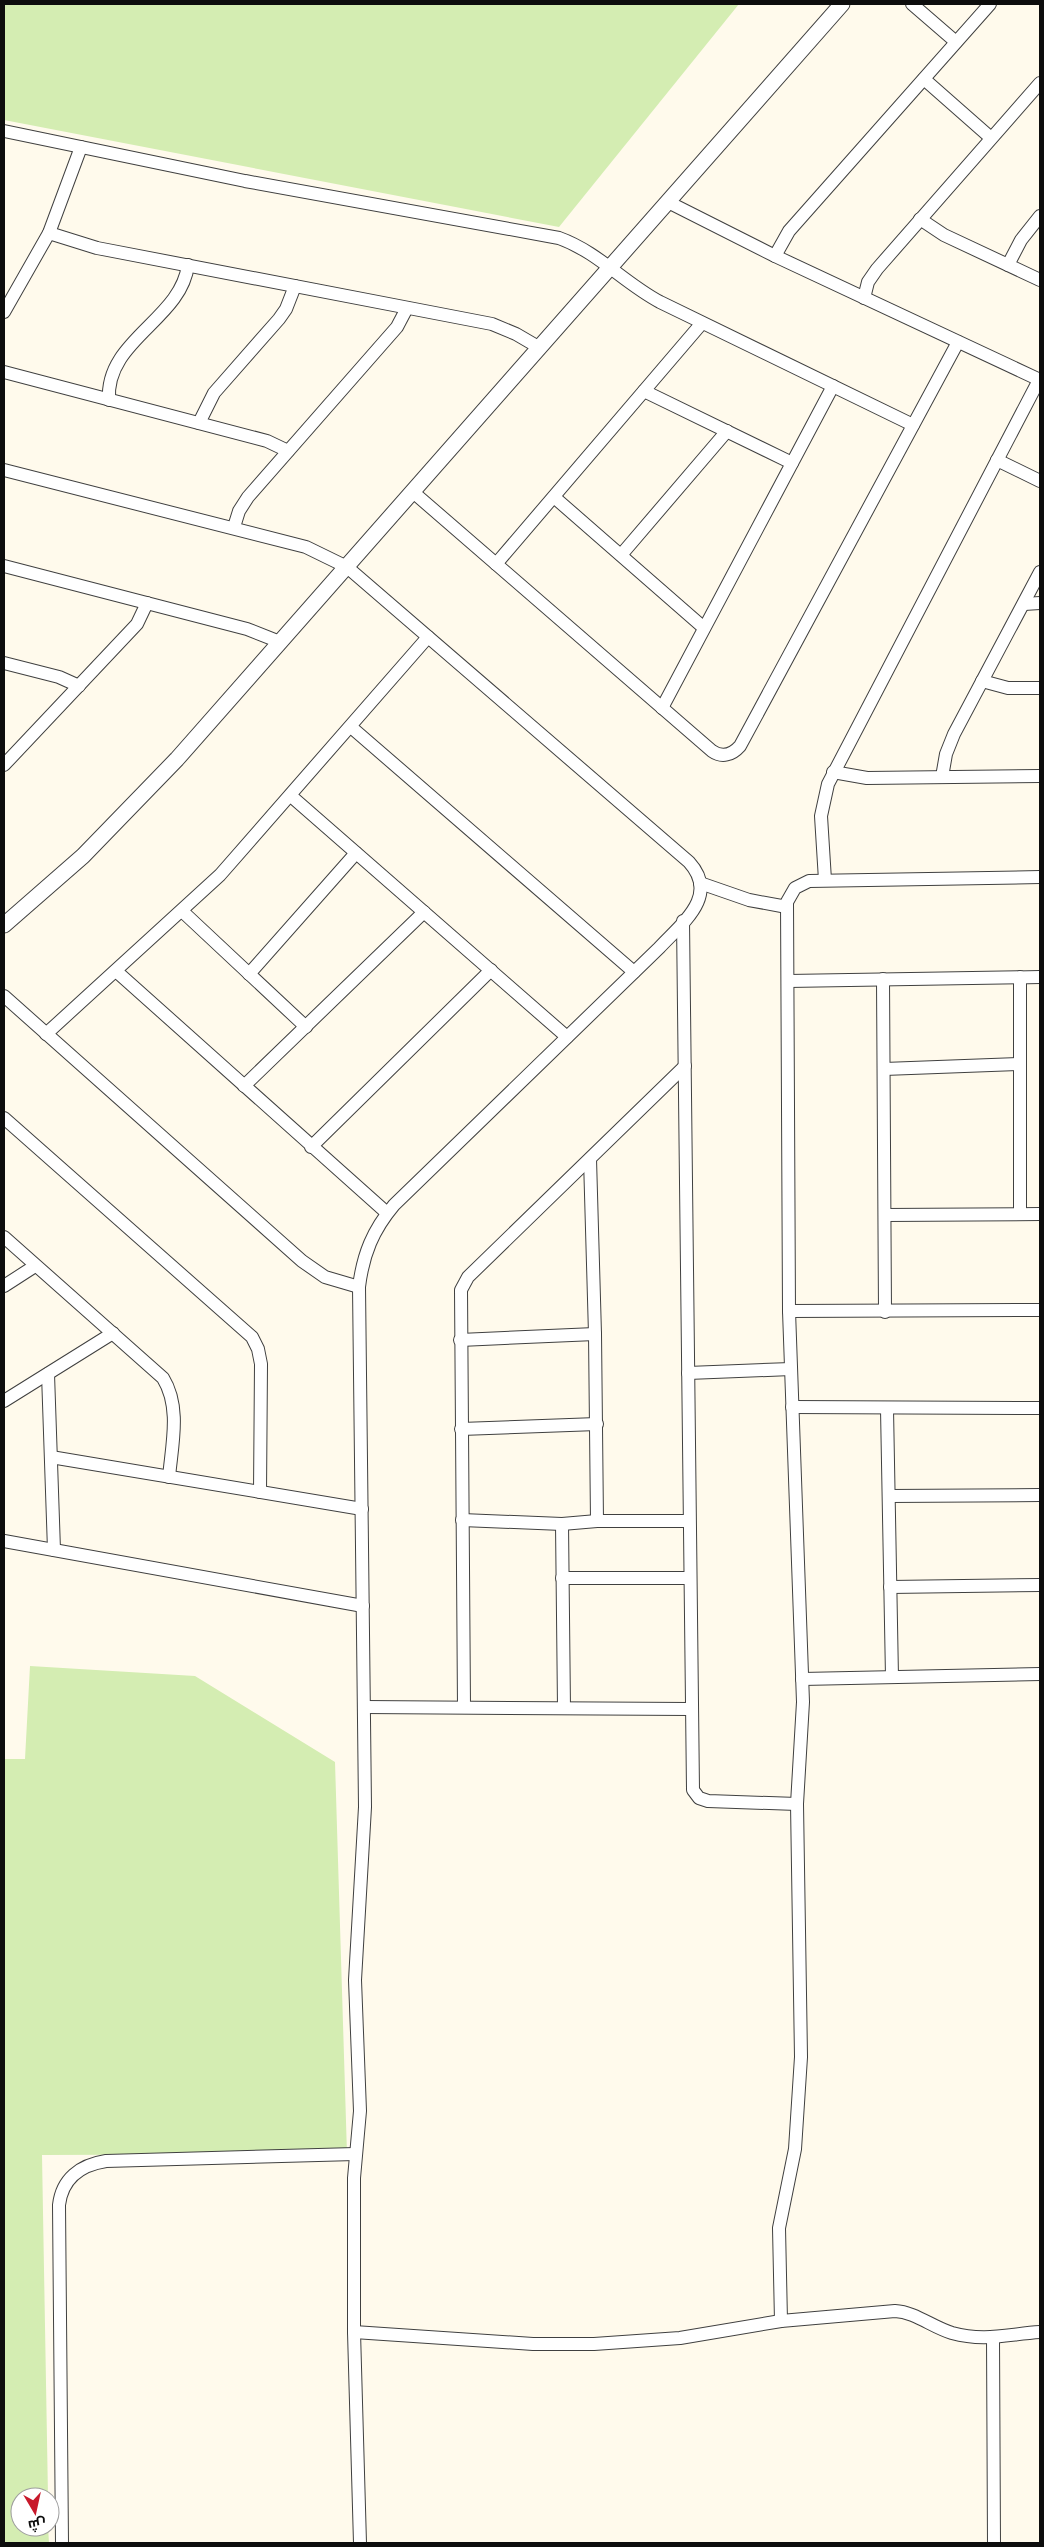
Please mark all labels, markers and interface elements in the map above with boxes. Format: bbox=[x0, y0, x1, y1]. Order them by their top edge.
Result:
north arrow bbox=[10, 2487, 60, 2537]
text: ش bbox=[27, 2515, 47, 2534]

